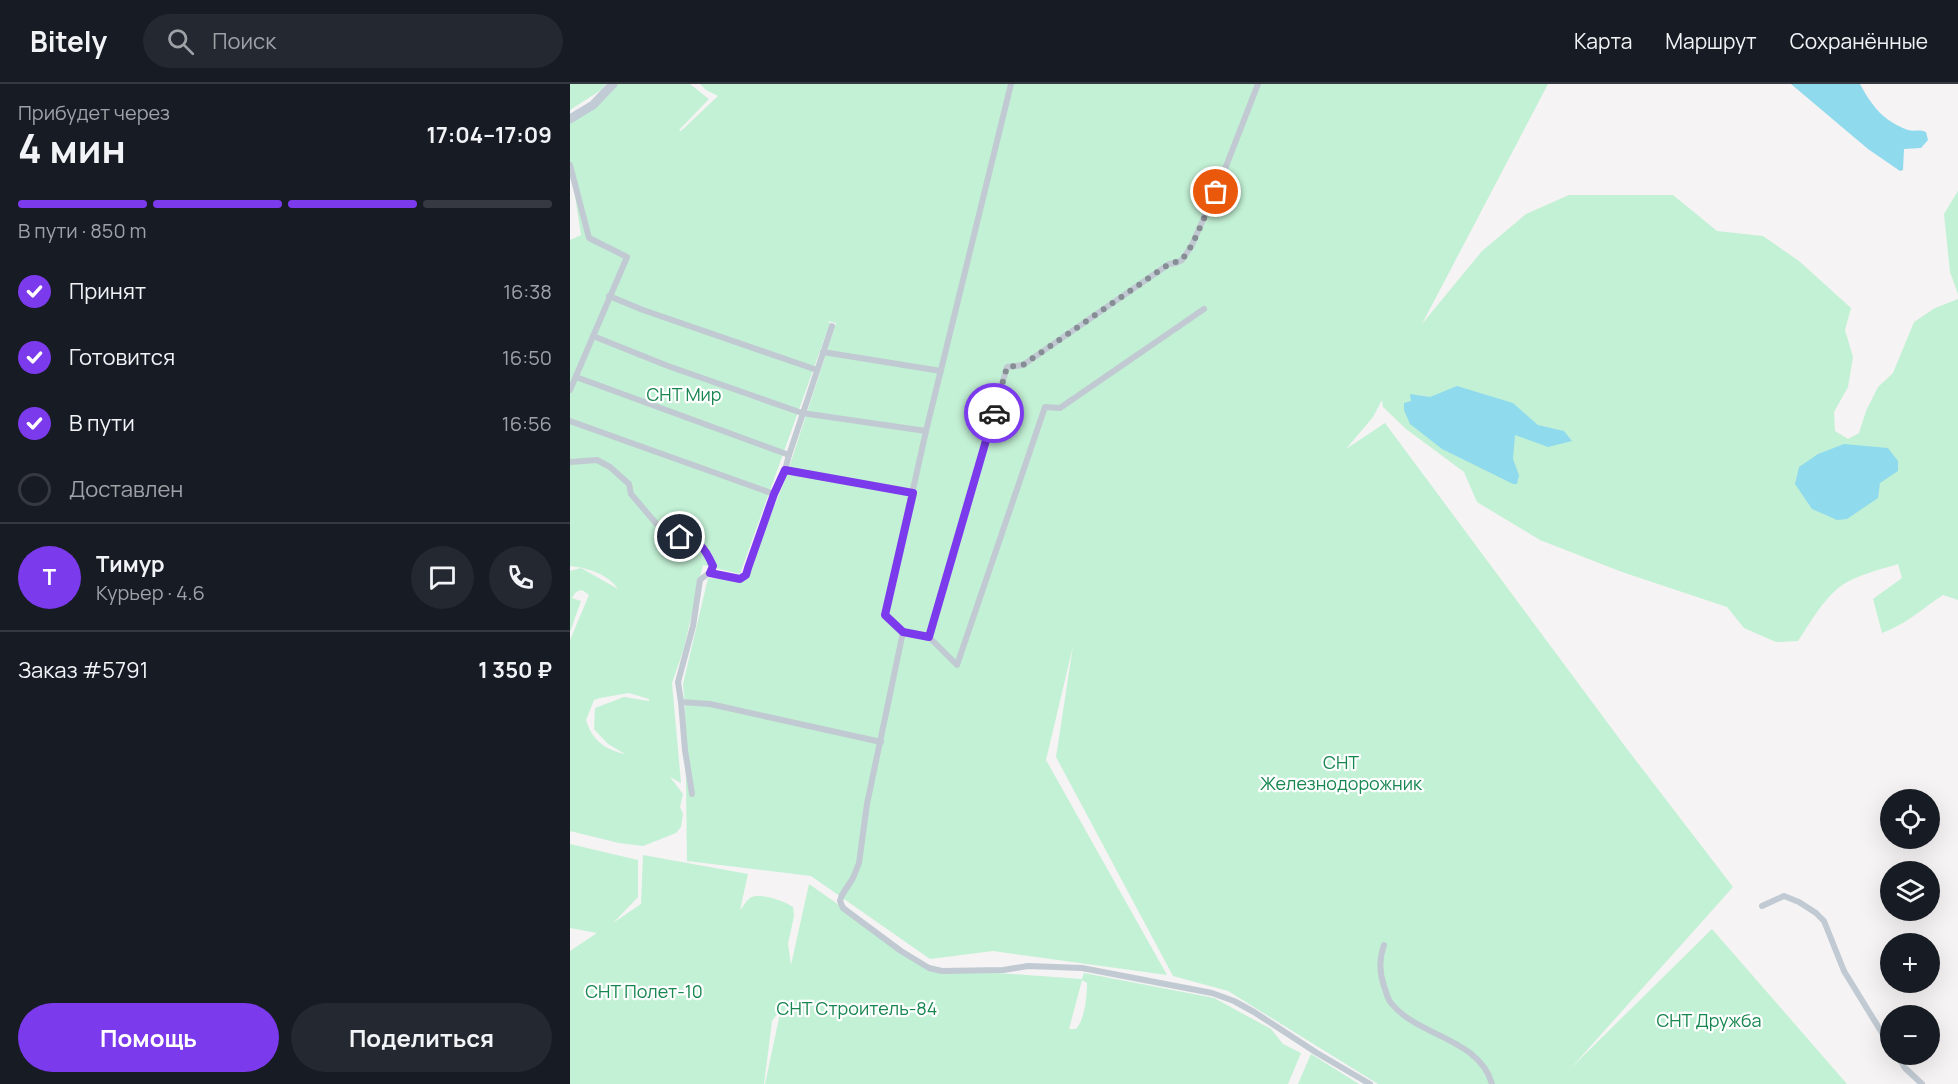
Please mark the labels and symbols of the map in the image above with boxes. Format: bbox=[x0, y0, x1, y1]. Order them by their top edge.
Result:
pin bbox=[1190, 166, 1241, 217]
park label: СНТ Мир bbox=[646, 382, 722, 406]
courier bbox=[964, 383, 1024, 443]
pin bbox=[654, 511, 705, 562]
park label: СНТ Железнодорожник bbox=[1260, 750, 1423, 795]
park label: СНТ Полет-10 bbox=[585, 979, 703, 1003]
park label: СНТ Строитель-84 bbox=[777, 996, 937, 1020]
park label: СНТ Дружба bbox=[1656, 1008, 1762, 1032]

